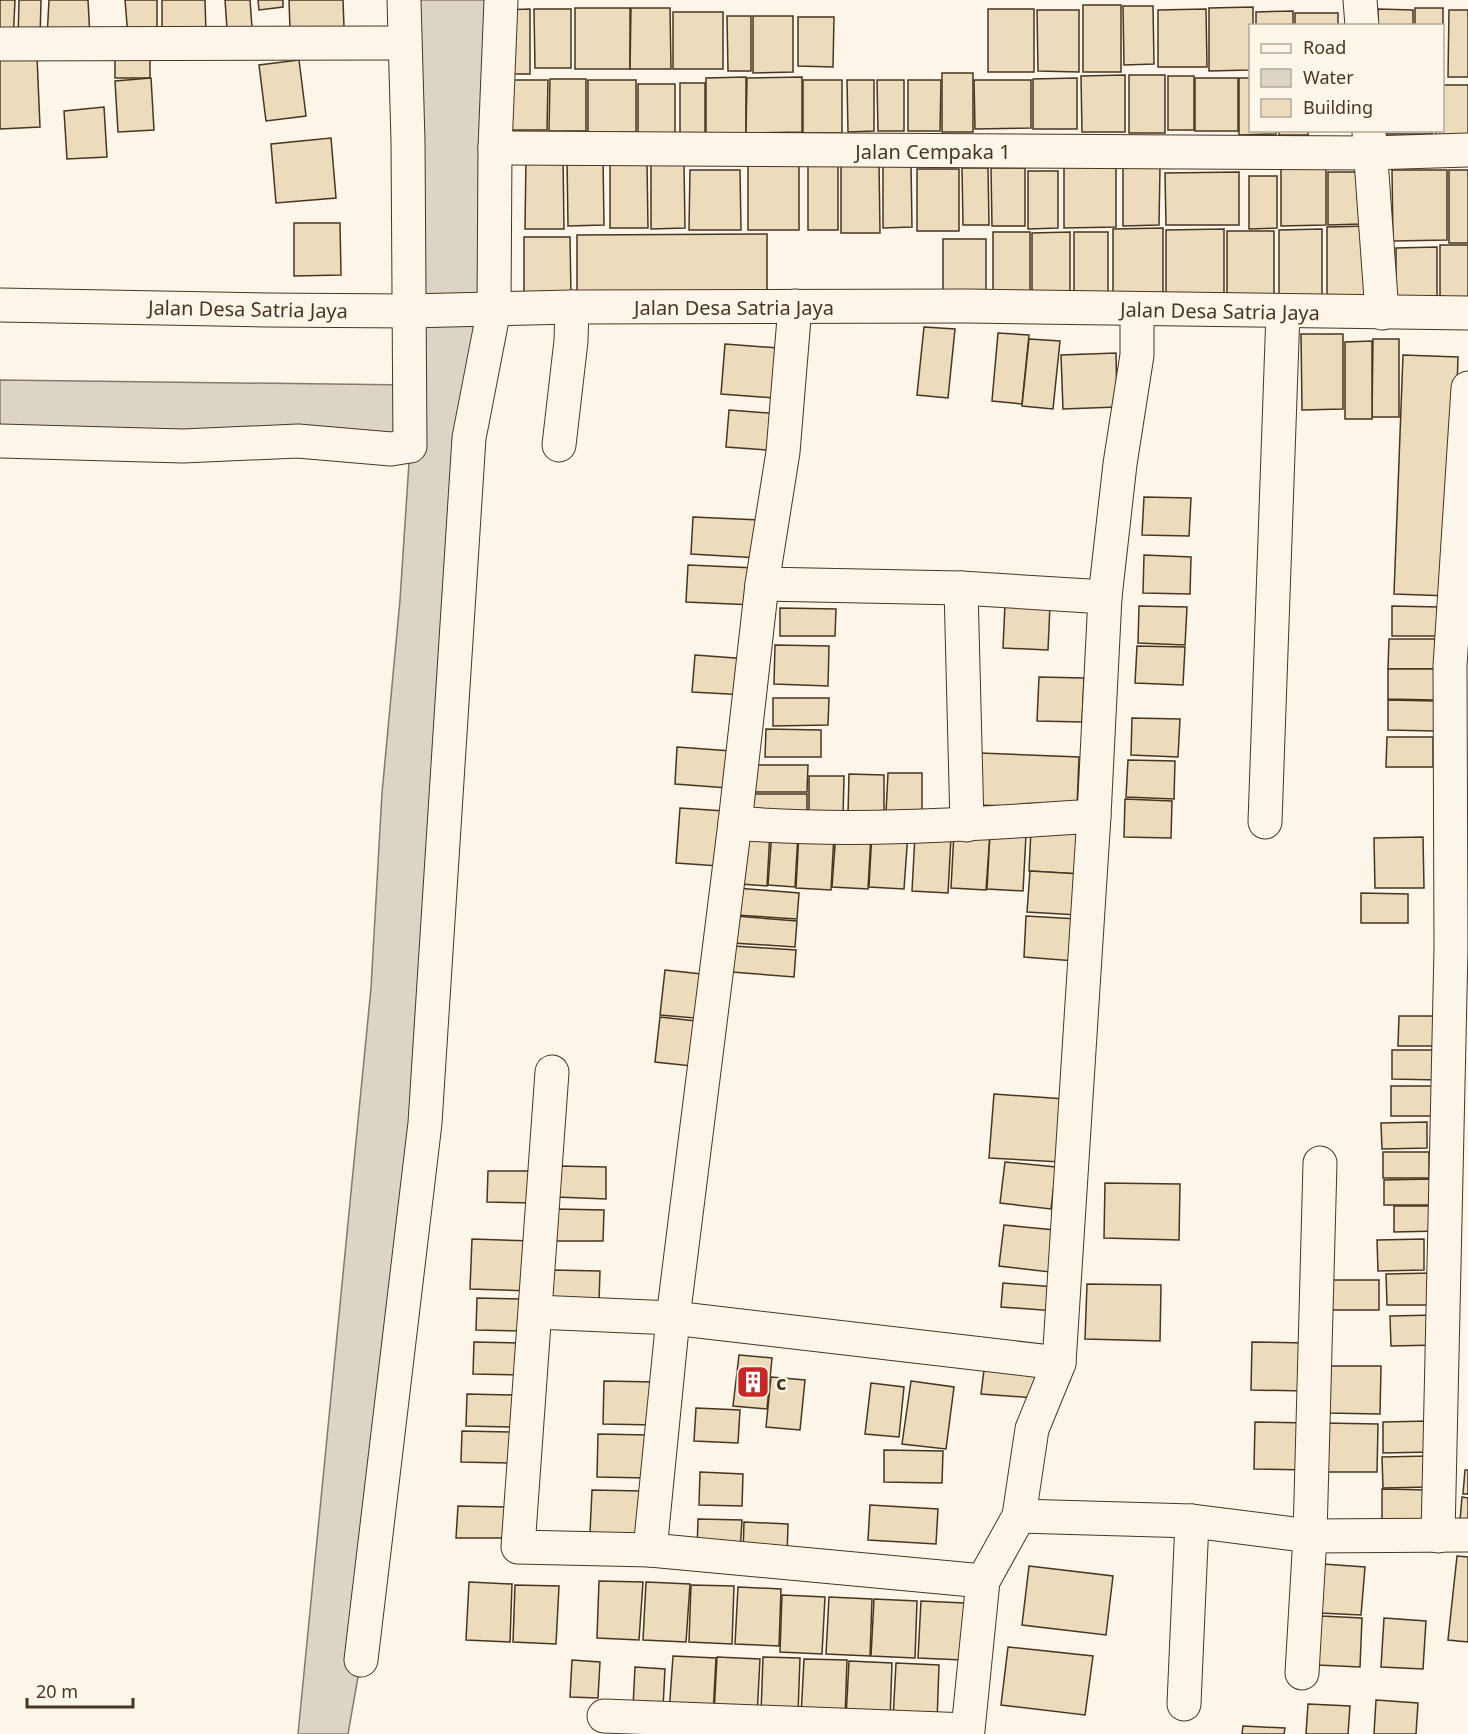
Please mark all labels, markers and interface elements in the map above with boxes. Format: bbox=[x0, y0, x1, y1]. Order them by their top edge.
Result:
legend bbox=[1249, 24, 1444, 132]
text: Road bbox=[1303, 35, 1346, 59]
text: Water bbox=[1303, 65, 1354, 89]
text: Building bbox=[1303, 95, 1373, 119]
street label: Jalan Cempaka 1 bbox=[853, 138, 1011, 165]
street label: Jalan Desa Satria Jaya bbox=[146, 294, 348, 324]
street label: Jalan Desa Satria Jaya bbox=[632, 294, 834, 321]
street label: Jalan Desa Satria Jaya bbox=[1118, 296, 1320, 326]
building icon: c bbox=[735, 1364, 771, 1400]
place label: c bbox=[776, 1369, 786, 1396]
scale bar bbox=[27, 1671, 134, 1709]
text: 20 m bbox=[36, 1679, 78, 1703]

